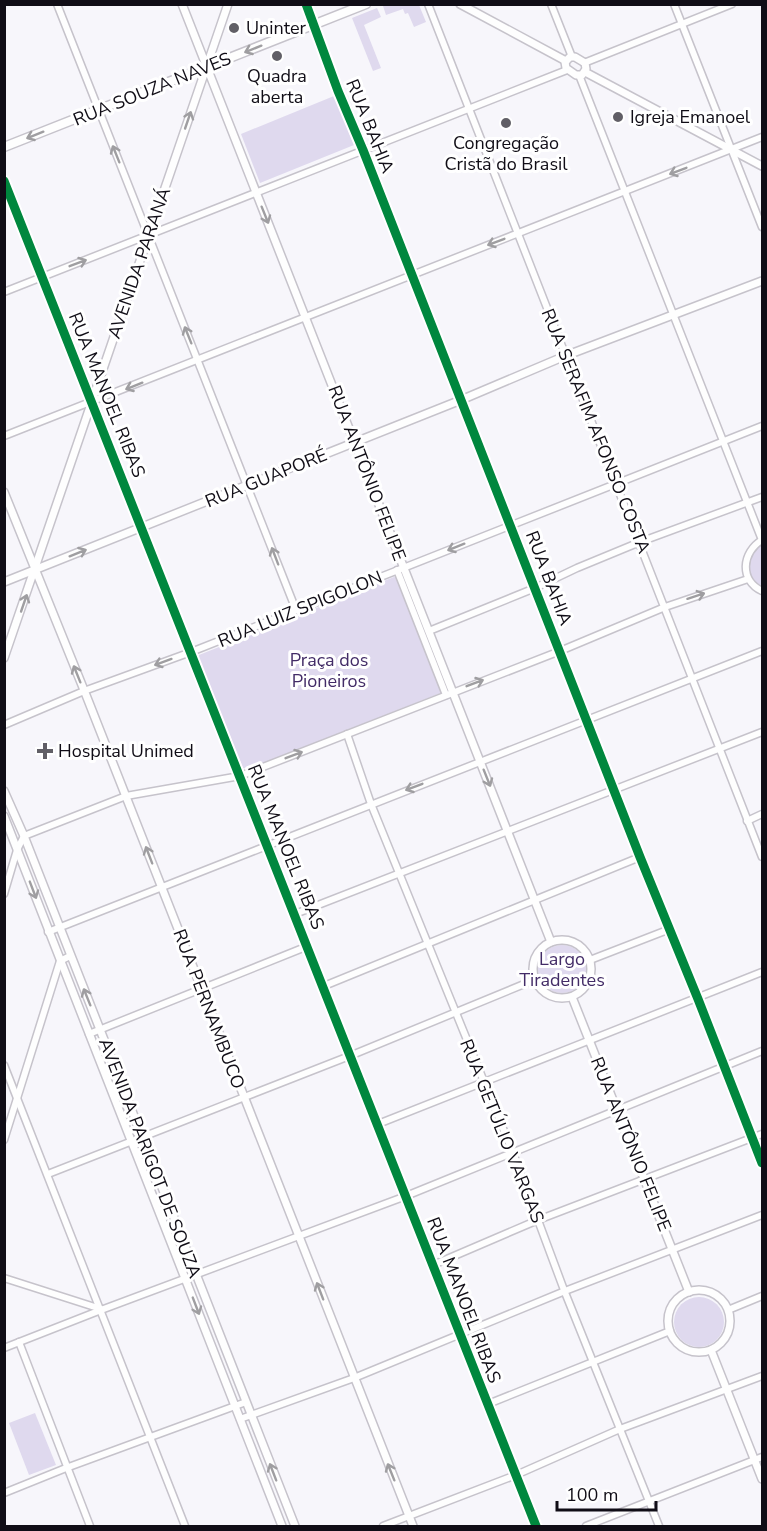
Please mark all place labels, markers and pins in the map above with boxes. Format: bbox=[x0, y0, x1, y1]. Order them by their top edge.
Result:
place label: Uninter bbox=[246, 16, 307, 40]
marker: Uninter bbox=[227, 21, 241, 35]
marker: Quadra aberta bbox=[270, 49, 284, 63]
place label: Quadra aberta bbox=[247, 64, 307, 109]
place label: Igreja Emanoel bbox=[630, 105, 751, 129]
marker: Igreja Emanoel bbox=[611, 110, 625, 124]
marker: Congregação Cristã do Brasil bbox=[499, 116, 513, 130]
place label: Congregação Cristã do Brasil bbox=[444, 131, 568, 176]
place label: Hospital Unimed bbox=[58, 739, 194, 763]
marker: Hospital Unimed bbox=[36, 742, 54, 760]

